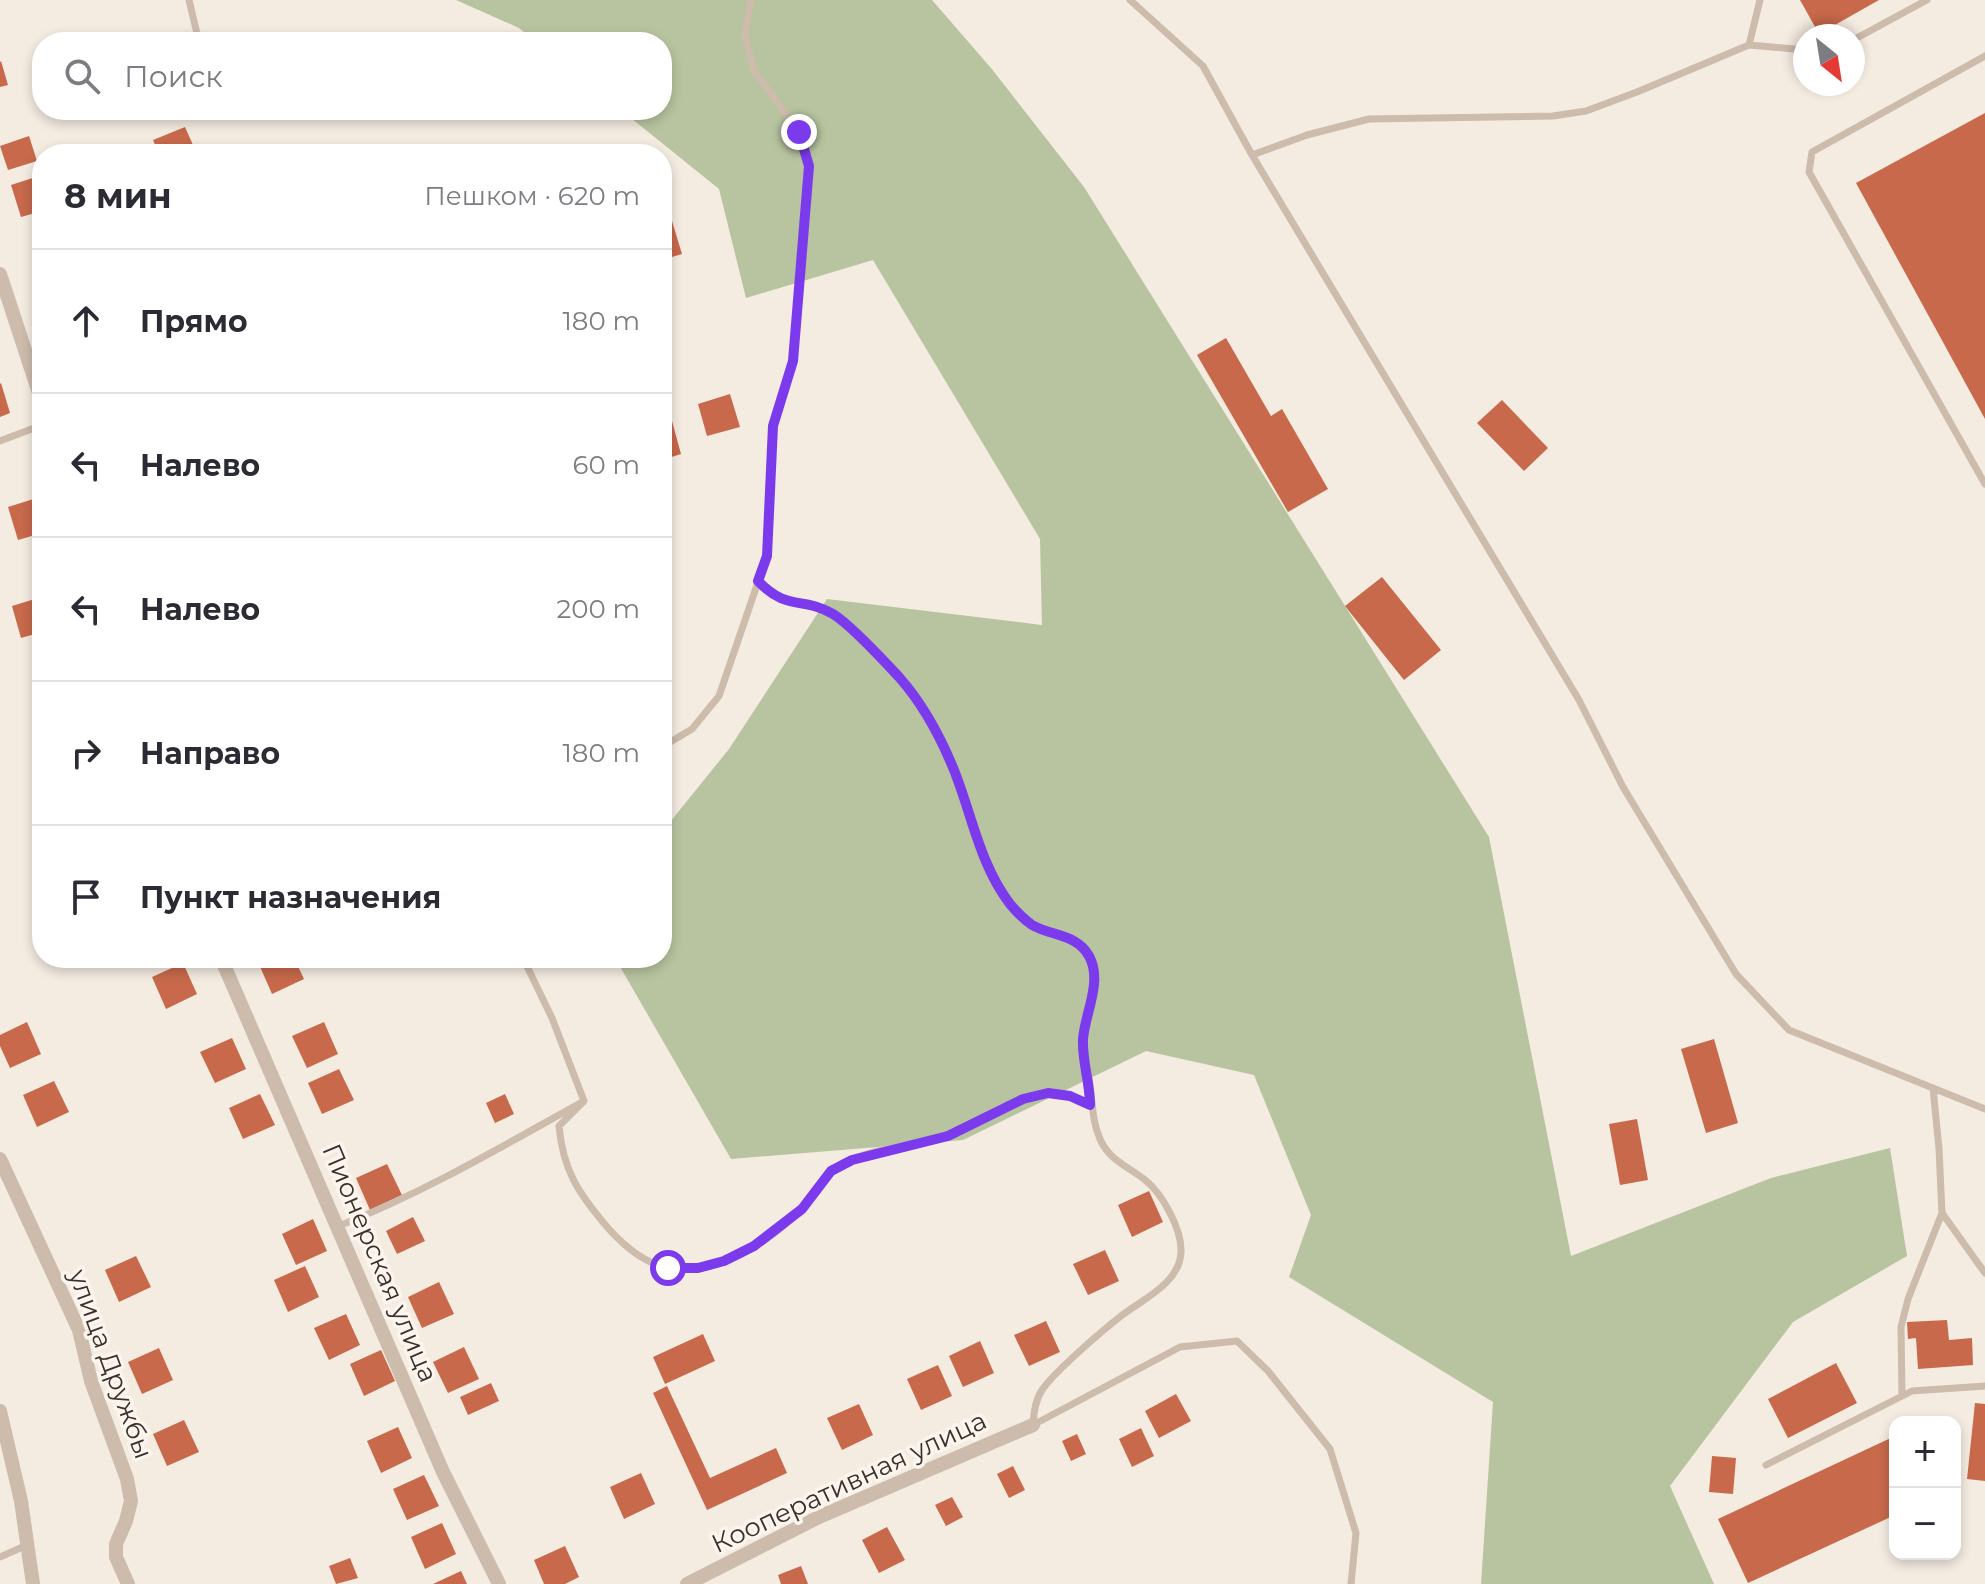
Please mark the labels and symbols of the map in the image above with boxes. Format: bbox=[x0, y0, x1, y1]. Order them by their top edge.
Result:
north arrow bbox=[1793, 24, 1865, 96]
route end bbox=[781, 114, 817, 150]
street label: Пионерская улица bbox=[315, 1139, 445, 1387]
route start bbox=[650, 1250, 686, 1286]
street label: улица Дружбы bbox=[62, 1264, 160, 1463]
street label: Кооперативная улица bbox=[707, 1404, 991, 1560]

